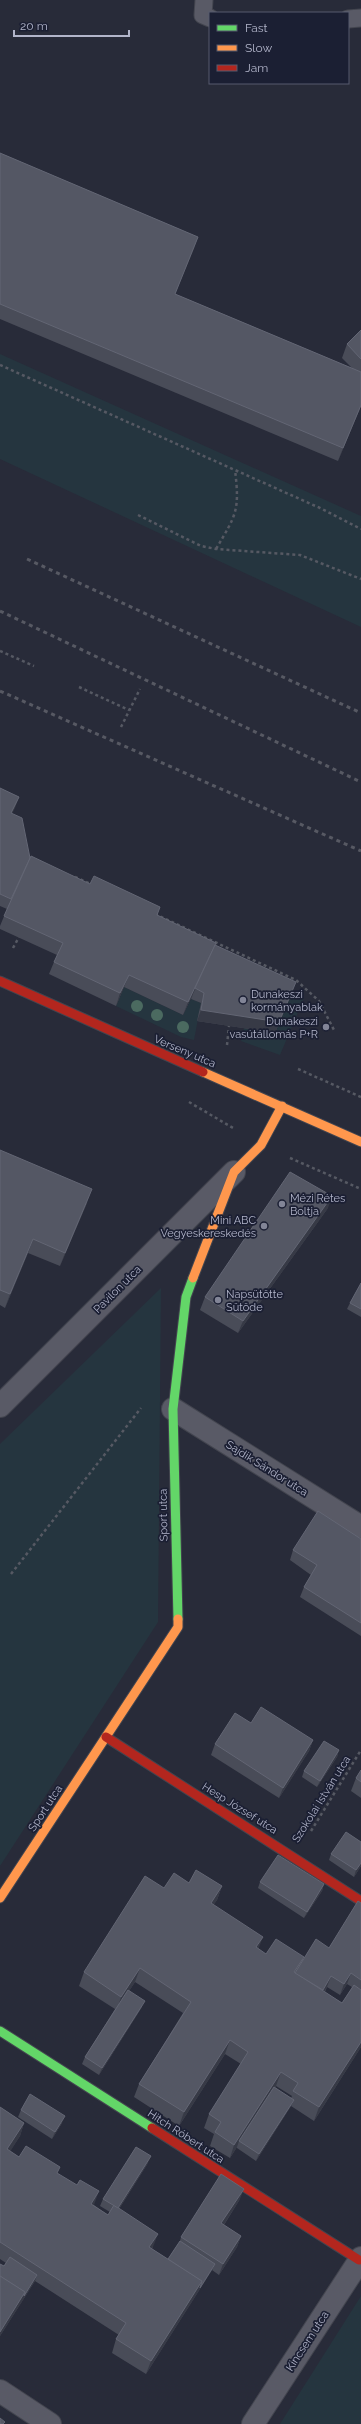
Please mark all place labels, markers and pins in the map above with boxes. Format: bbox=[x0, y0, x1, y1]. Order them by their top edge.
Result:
place label: Dunakeszi kormányablak bbox=[251, 988, 323, 1014]
marker: Dunakeszi kormányablak bbox=[238, 995, 248, 1005]
place label: Dunakeszi vasútállomás P+R bbox=[229, 1015, 318, 1041]
marker: Dunakeszi vasútállomás P+R bbox=[321, 1022, 331, 1032]
place label: Mézi Rétes Boltja bbox=[290, 1192, 345, 1218]
marker: Mézi Rétes Boltja bbox=[277, 1199, 287, 1209]
place label: Mini ABC Vegyeskereskedés bbox=[160, 1214, 256, 1240]
marker: Mini ABC Vegyeskereskedés bbox=[259, 1221, 269, 1231]
place label: Napsütötte Sütöde bbox=[226, 1288, 283, 1314]
marker: Napsütötte Sütöde bbox=[213, 1295, 223, 1305]

